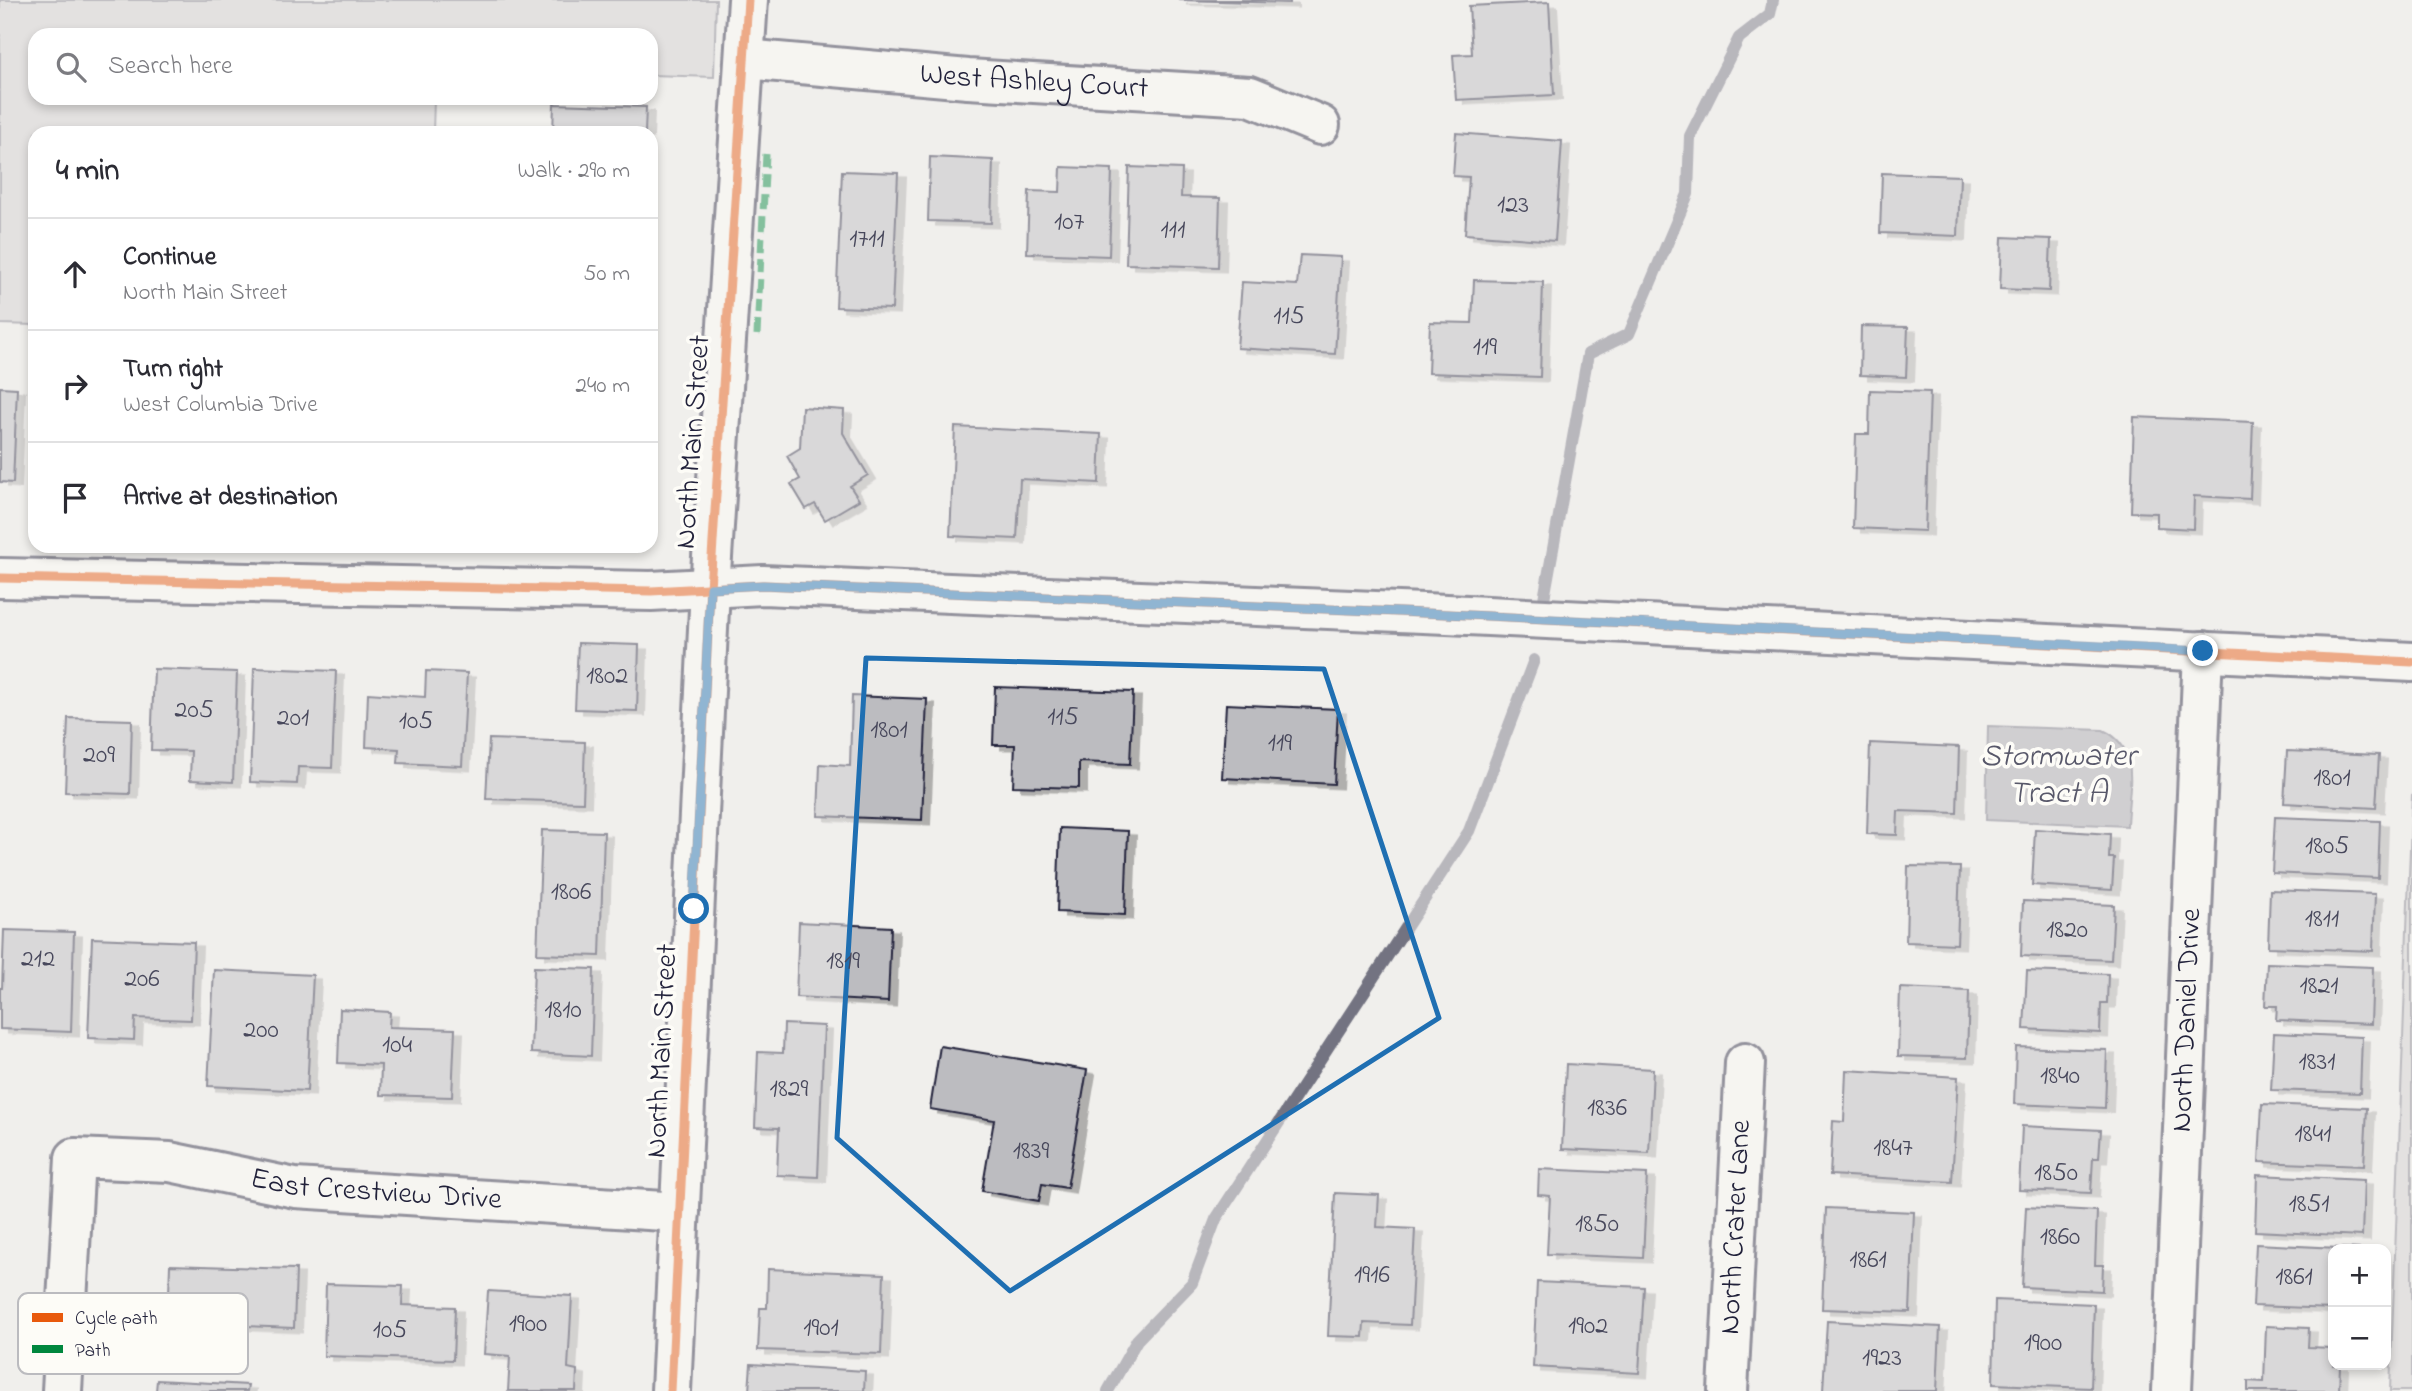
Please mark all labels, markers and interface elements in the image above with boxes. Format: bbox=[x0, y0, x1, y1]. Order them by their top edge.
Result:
search box bbox=[28, 28, 658, 105]
icon: search bbox=[52, 48, 90, 86]
text: Search here bbox=[108, 48, 233, 86]
street label: West Ashley Court bbox=[918, 53, 1150, 112]
text: 4 min bbox=[56, 150, 119, 194]
text: Walk · 290 m bbox=[518, 155, 630, 188]
house number: 123 bbox=[1497, 187, 1529, 225]
house number: 107 bbox=[1054, 204, 1084, 242]
house number: 111 bbox=[1161, 212, 1185, 250]
house number: 1711 bbox=[849, 221, 885, 259]
text: Continue bbox=[123, 239, 216, 277]
icon: ahead bbox=[56, 255, 94, 293]
text: 50 m bbox=[583, 258, 630, 291]
text: North Main Street bbox=[123, 277, 288, 310]
house number: 115 bbox=[1273, 298, 1305, 336]
house number: 119 bbox=[1473, 329, 1497, 367]
street label: North Main Street bbox=[665, 333, 723, 551]
text: Turn right bbox=[123, 351, 223, 389]
icon: right bbox=[56, 367, 94, 405]
text: 240 m bbox=[576, 370, 630, 403]
text: West Columbia Drive bbox=[123, 389, 318, 422]
icon: arrive bbox=[56, 479, 94, 517]
text: Arrive at destination bbox=[123, 479, 338, 517]
route end bbox=[2187, 635, 2218, 666]
house number: 1802 bbox=[586, 658, 628, 696]
house number: 205 bbox=[174, 692, 214, 730]
house number: 115 bbox=[1047, 699, 1079, 737]
house number: 201 bbox=[277, 700, 309, 738]
house number: 105 bbox=[399, 703, 433, 741]
house number: 1801 bbox=[870, 712, 908, 750]
house number: 119 bbox=[1268, 725, 1292, 763]
water label: Stormwater Tract A bbox=[1980, 734, 2140, 818]
house number: 209 bbox=[83, 737, 115, 775]
house number: 1801 bbox=[2313, 760, 2351, 798]
house number: 1805 bbox=[2305, 828, 2349, 866]
house number: 1806 bbox=[551, 874, 591, 912]
route start bbox=[678, 893, 709, 924]
house number: 1811 bbox=[2305, 901, 2339, 939]
street label: North Daniel Drive bbox=[2161, 907, 2214, 1133]
house number: 1820 bbox=[2046, 912, 2088, 950]
house number: 212 bbox=[21, 941, 55, 979]
street label: North Main Street bbox=[635, 943, 691, 1159]
house number: 1819 bbox=[826, 943, 860, 981]
house number: 206 bbox=[124, 961, 160, 999]
house number: 1821 bbox=[2299, 968, 2339, 1006]
house number: 1810 bbox=[544, 992, 582, 1030]
house number: 200 bbox=[243, 1012, 279, 1050]
house number: 104 bbox=[382, 1027, 412, 1065]
house number: 1831 bbox=[2298, 1044, 2336, 1082]
house number: 1840 bbox=[2040, 1058, 2080, 1096]
house number: 1829 bbox=[770, 1071, 809, 1109]
house number: 1836 bbox=[1587, 1090, 1627, 1128]
house number: 1841 bbox=[2295, 1116, 2332, 1154]
street label: North Crater Lane bbox=[1709, 1118, 1764, 1336]
house number: 1847 bbox=[1873, 1130, 1913, 1168]
house number: 1839 bbox=[1013, 1133, 1049, 1171]
house number: 1850 bbox=[2034, 1155, 2078, 1193]
street label: East Crestview Drive bbox=[246, 1157, 504, 1223]
house number: 1851 bbox=[2288, 1186, 2330, 1224]
house number: 1850 bbox=[1575, 1206, 1619, 1244]
house number: 1860 bbox=[2040, 1219, 2080, 1257]
house number: 1861 bbox=[1849, 1242, 1887, 1280]
map controls bbox=[2328, 1244, 2391, 1370]
button: + bbox=[2328, 1244, 2391, 1307]
house number: 1916 bbox=[1354, 1257, 1390, 1295]
house number: 1861 bbox=[2275, 1259, 2313, 1297]
legend bbox=[18, 1293, 248, 1374]
text: Cycle path bbox=[75, 1306, 157, 1334]
house number: 1900 bbox=[509, 1306, 547, 1344]
button: − bbox=[2328, 1307, 2391, 1370]
house number: 1902 bbox=[1568, 1308, 1608, 1346]
house number: 1901 bbox=[803, 1310, 839, 1348]
house number: 105 bbox=[373, 1312, 407, 1350]
house number: 1900 bbox=[2024, 1325, 2062, 1363]
text: Path bbox=[75, 1338, 111, 1365]
house number: 1923 bbox=[1862, 1340, 1902, 1378]

